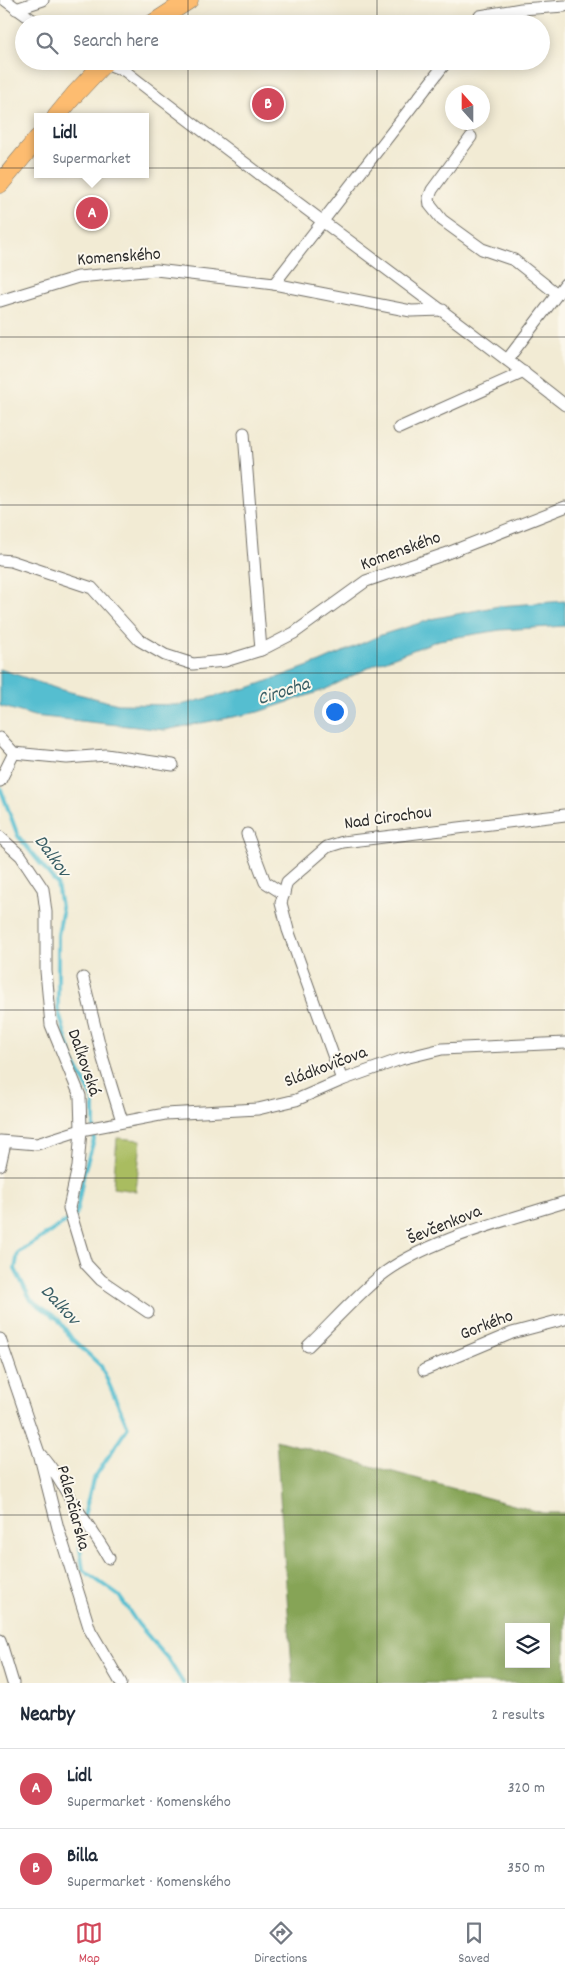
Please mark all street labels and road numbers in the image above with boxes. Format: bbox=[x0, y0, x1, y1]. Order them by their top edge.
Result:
street label: Komenského bbox=[76, 243, 162, 273]
street label: Komenského bbox=[357, 526, 445, 578]
street label: Nad Cirochou bbox=[343, 800, 433, 838]
street label: Daľkovská bbox=[60, 1026, 106, 1100]
street label: Sládkovičova bbox=[281, 1041, 372, 1095]
street label: Ševčenkova bbox=[404, 1200, 486, 1252]
street label: Gorkého bbox=[457, 1304, 517, 1348]
street label: Pálenčiarska bbox=[49, 1463, 95, 1554]

